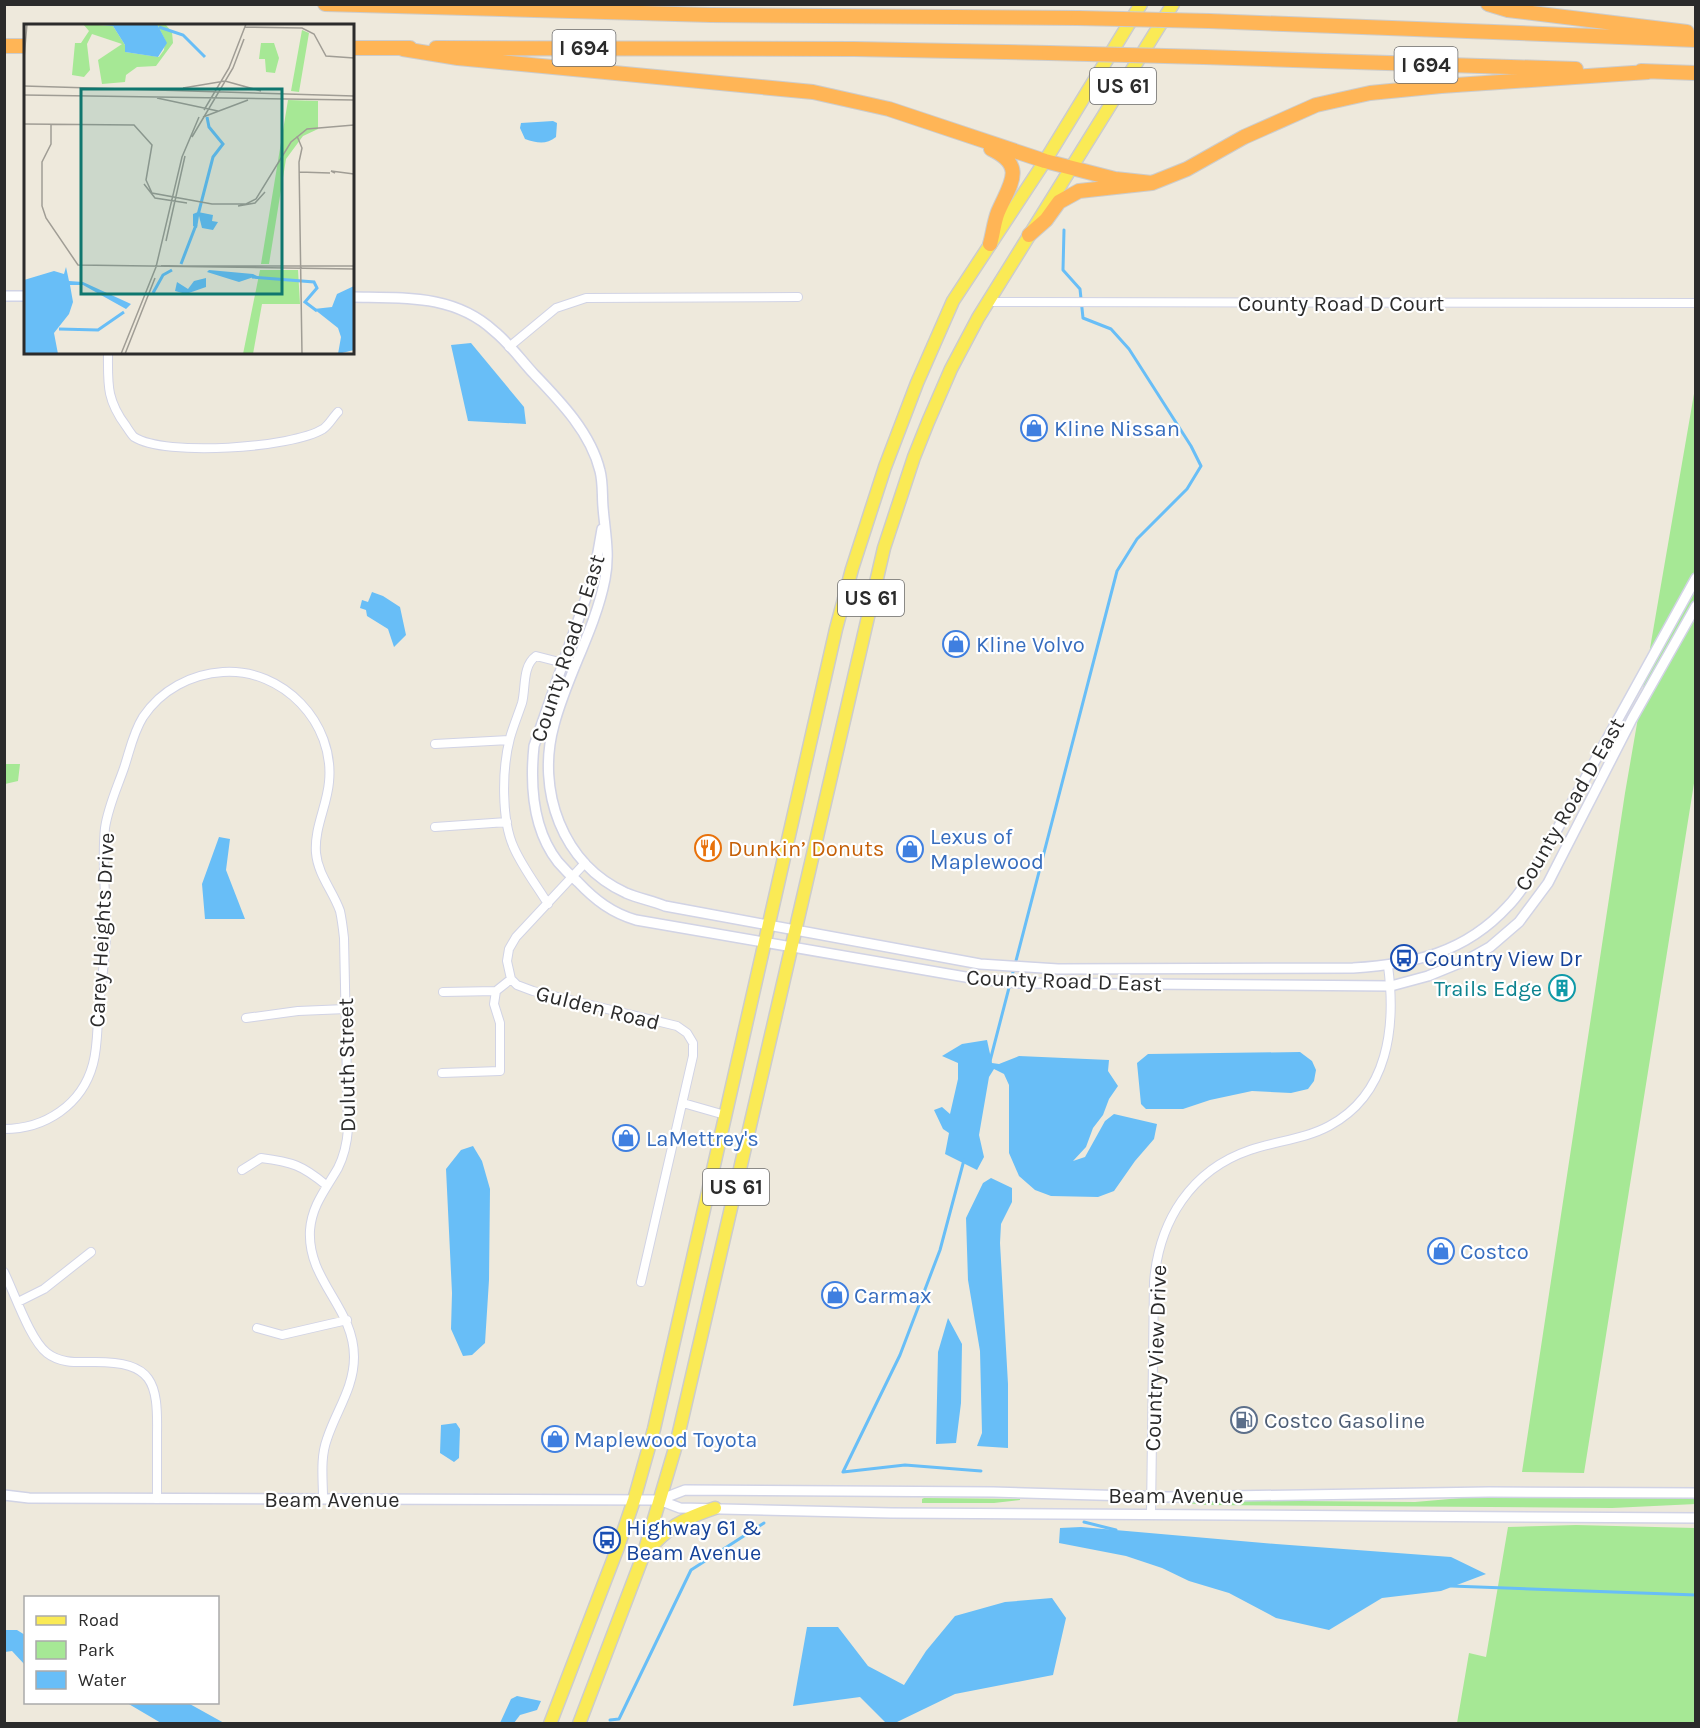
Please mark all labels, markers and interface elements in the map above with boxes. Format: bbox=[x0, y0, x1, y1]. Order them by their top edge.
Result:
inset map bbox=[24, 24, 354, 354]
road number: I 694 bbox=[552, 30, 616, 66]
road number: I 694 bbox=[1394, 47, 1458, 83]
road number: US 61 bbox=[1090, 68, 1156, 104]
street label: County Road D Court bbox=[1238, 291, 1444, 317]
shop icon: Kline Nissan bbox=[1019, 413, 1049, 443]
place label: Kline Nissan bbox=[1054, 416, 1180, 442]
street label: County Road D East bbox=[525, 551, 611, 745]
road number: US 61 bbox=[838, 580, 904, 616]
shop icon: Kline Volvo bbox=[941, 629, 971, 659]
place label: Kline Volvo bbox=[976, 632, 1085, 658]
street label: County Road D East bbox=[1510, 713, 1630, 896]
place label: Lexus of Maplewood bbox=[930, 824, 1044, 875]
street label: Carey Heights Drive bbox=[84, 832, 120, 1028]
restaurant icon: Dunkin’ Donuts bbox=[693, 833, 723, 863]
shop icon: Lexus of Maplewood bbox=[895, 834, 925, 864]
place label: Dunkin’ Donuts bbox=[728, 836, 884, 862]
bus stop icon: Country View Dr bbox=[1389, 943, 1419, 973]
place label: Country View Dr bbox=[1424, 946, 1582, 972]
street label: County Road D East bbox=[966, 965, 1162, 997]
building icon: Trails Edge bbox=[1547, 973, 1577, 1003]
place label: Trails Edge bbox=[1434, 976, 1542, 1002]
street label: Gulden Road bbox=[533, 980, 663, 1036]
street label: Duluth Street bbox=[333, 998, 361, 1132]
shop icon: LaMettrey's bbox=[611, 1123, 641, 1153]
place label: LaMettrey's bbox=[646, 1126, 759, 1152]
road number: US 61 bbox=[703, 1169, 769, 1205]
shop icon: Costco bbox=[1426, 1236, 1456, 1266]
place label: Costco bbox=[1460, 1239, 1529, 1265]
street label: Country View Drive bbox=[1140, 1264, 1172, 1452]
shop icon: Carmax bbox=[820, 1280, 850, 1310]
place label: Carmax bbox=[854, 1283, 932, 1309]
fuel station icon: Costco Gasoline bbox=[1229, 1405, 1259, 1435]
place label: Costco Gasoline bbox=[1264, 1408, 1425, 1434]
shop icon: Maplewood Toyota bbox=[540, 1424, 570, 1454]
place label: Maplewood Toyota bbox=[574, 1427, 757, 1453]
street label: Beam Avenue bbox=[1108, 1483, 1244, 1509]
street label: Beam Avenue bbox=[264, 1487, 400, 1513]
place label: Highway 61 & Beam Avenue bbox=[626, 1515, 762, 1566]
bus stop icon: Highway 61 & Beam Avenue bbox=[592, 1525, 622, 1555]
legend bbox=[24, 1596, 219, 1704]
text: Road bbox=[78, 1609, 119, 1631]
text: Park bbox=[78, 1639, 115, 1661]
text: Water bbox=[78, 1669, 126, 1691]

